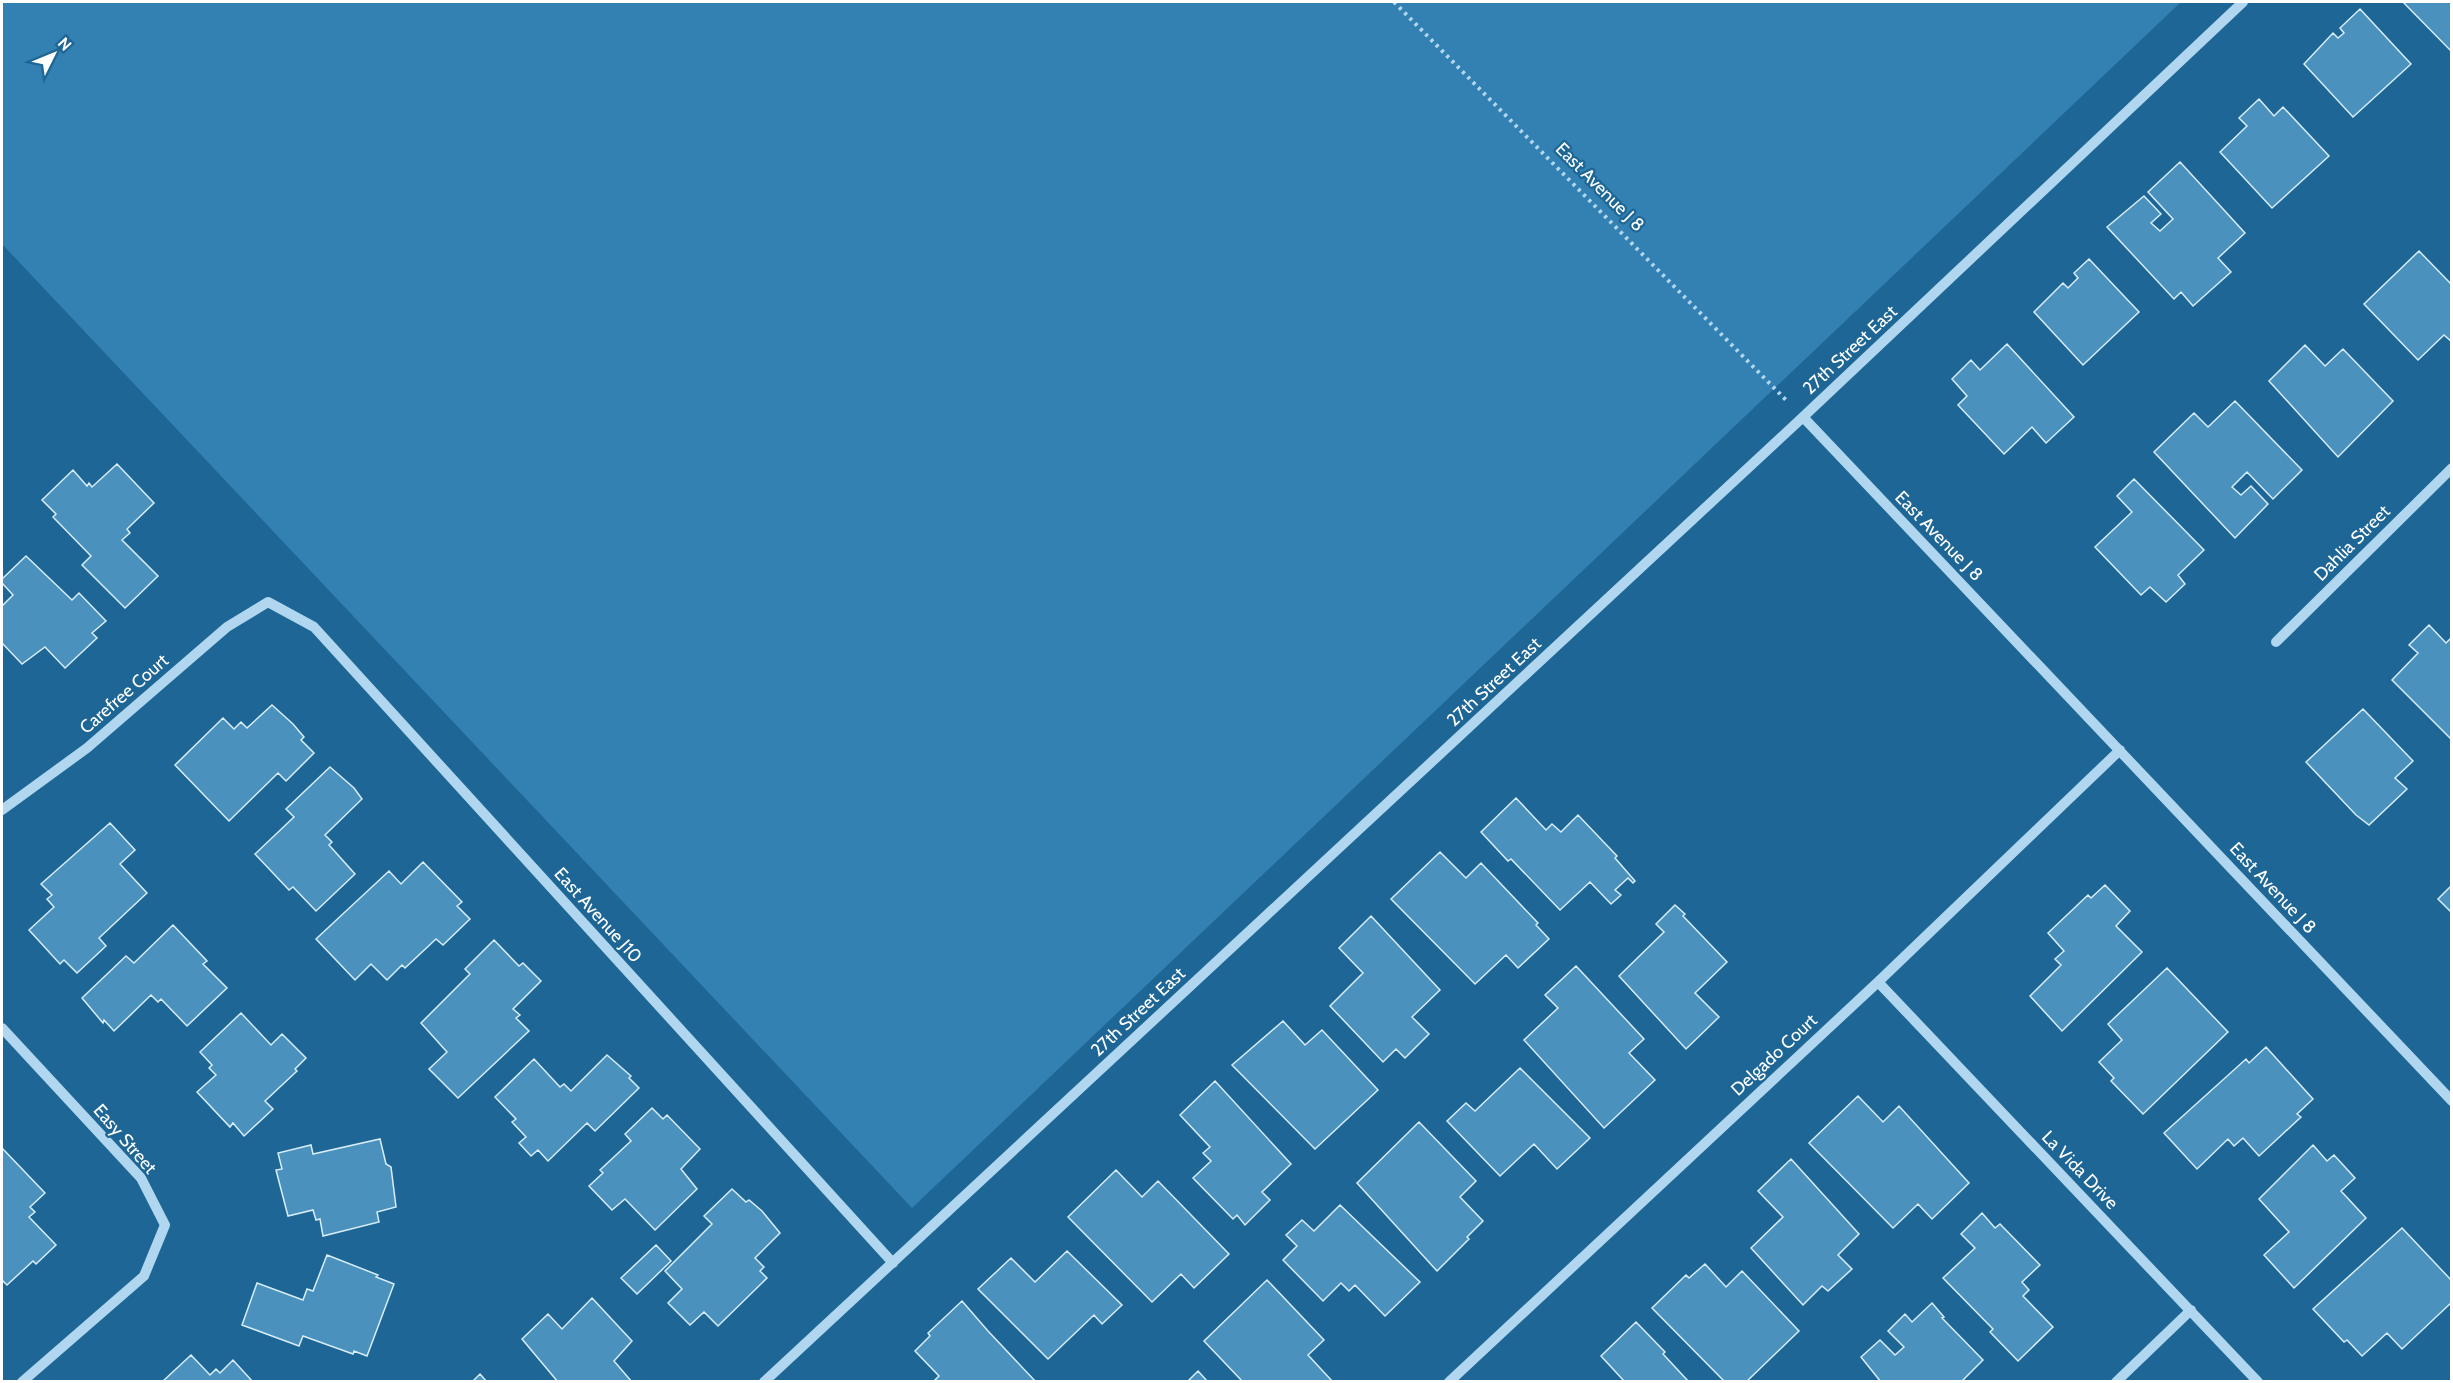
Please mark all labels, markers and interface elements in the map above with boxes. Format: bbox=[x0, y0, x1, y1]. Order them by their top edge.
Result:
north arrow bbox=[24, 24, 84, 84]
text: N bbox=[54, 33, 75, 55]
street label: East Avenue J 8 bbox=[1551, 138, 1649, 236]
street label: 27th Street East bbox=[1798, 301, 1902, 399]
street label: East Avenue J 8 bbox=[1890, 486, 1988, 586]
street label: Dahlia Street bbox=[2309, 500, 2395, 586]
street label: 27th Street East bbox=[1442, 633, 1546, 731]
street label: Carefree Court bbox=[75, 650, 173, 738]
street label: East Avenue J 8 bbox=[2225, 838, 2321, 938]
street label: East Avenue J10 bbox=[550, 863, 646, 967]
street label: 27th Street East bbox=[1086, 963, 1190, 1061]
street label: Delgado Court bbox=[1726, 1009, 1822, 1101]
street label: Easy Street bbox=[89, 1100, 161, 1178]
street label: La Vida Drive bbox=[2037, 1126, 2123, 1214]

